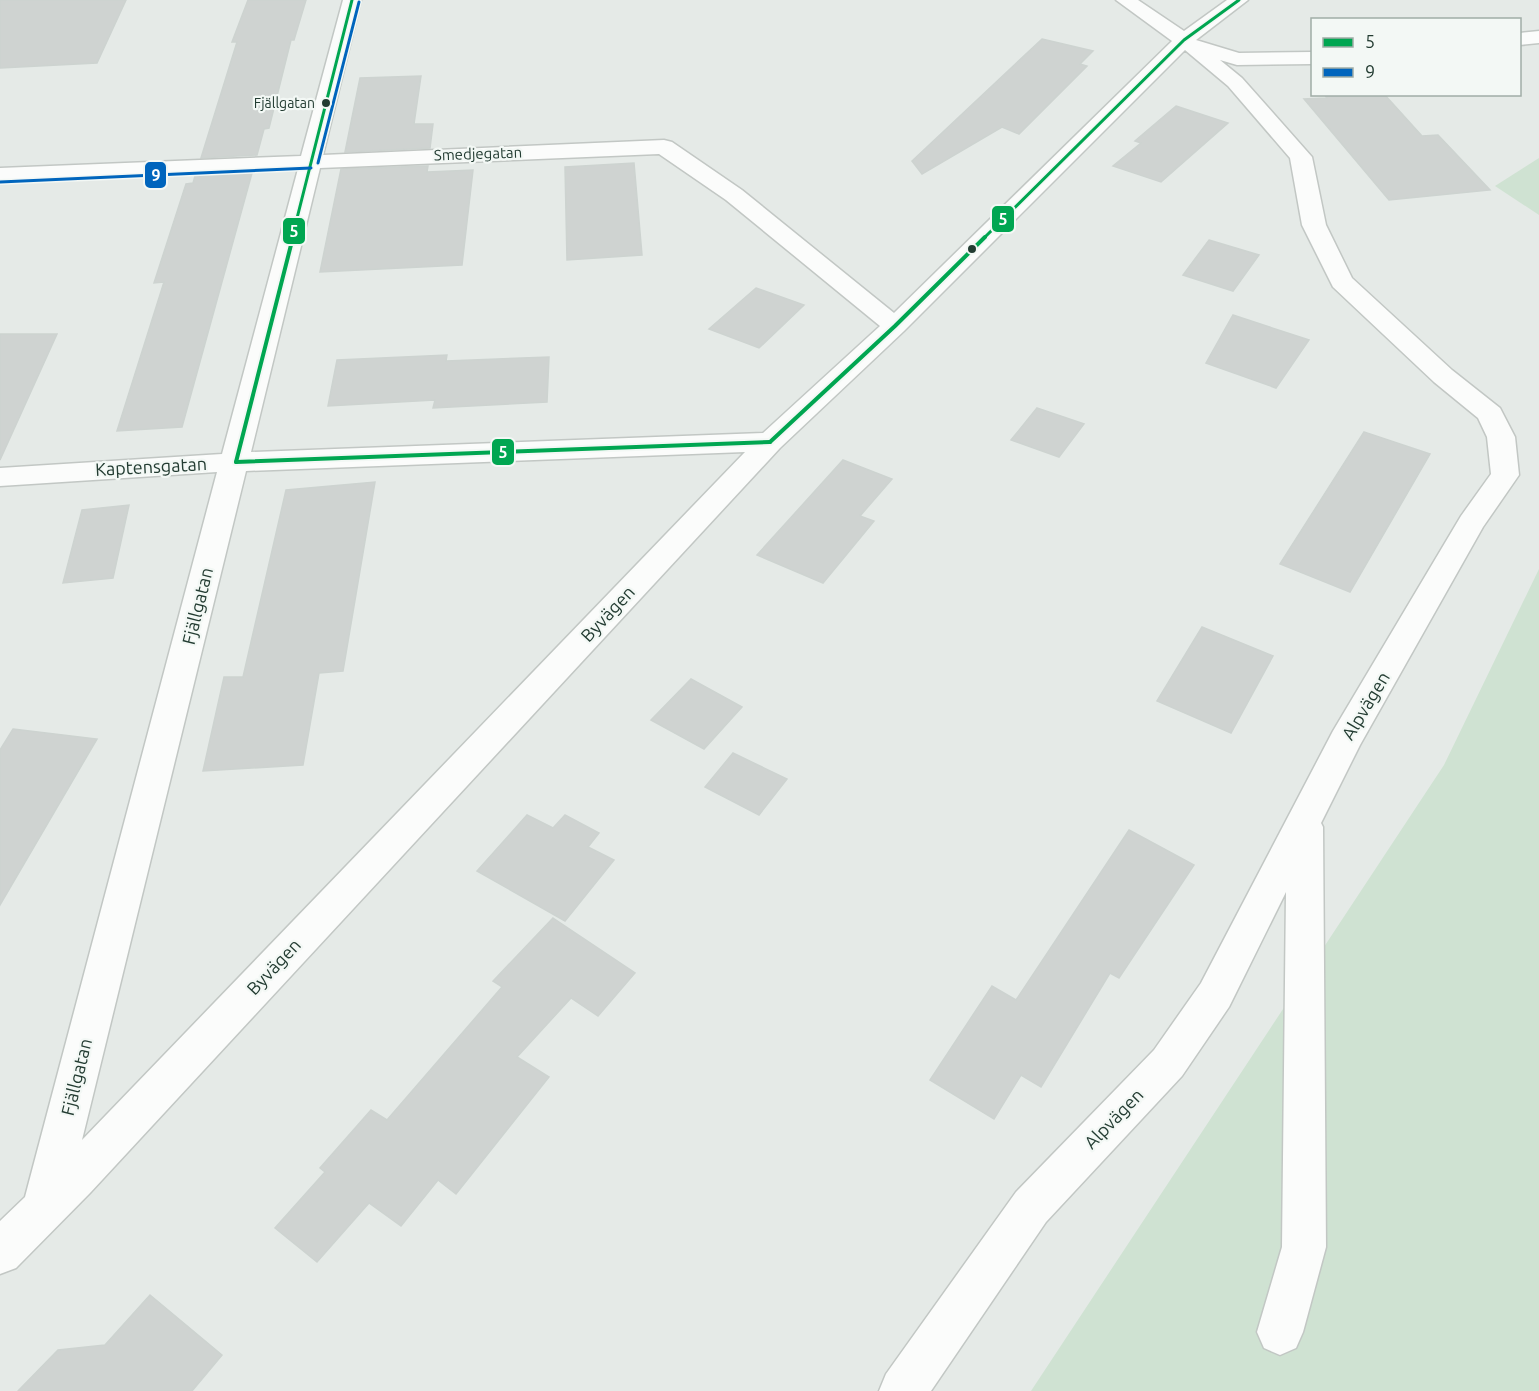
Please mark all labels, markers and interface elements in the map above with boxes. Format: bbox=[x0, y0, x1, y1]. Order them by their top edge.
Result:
legend bbox=[1311, 18, 1521, 96]
text: 5 bbox=[1365, 31, 1375, 51]
text: 9 bbox=[1365, 61, 1375, 81]
place label: Fjällgatan bbox=[254, 95, 315, 111]
marker: Fjällgatan bbox=[320, 97, 332, 109]
street label: Smedjegatan bbox=[434, 143, 522, 164]
line badge: 9 bbox=[144, 161, 167, 189]
text: 9 bbox=[151, 166, 161, 184]
line badge: 5 bbox=[991, 205, 1015, 233]
text: 5 bbox=[998, 210, 1008, 228]
line badge: 5 bbox=[282, 217, 306, 245]
text: 5 bbox=[289, 222, 299, 240]
unlabelled marker bbox=[966, 243, 978, 255]
line badge: 5 bbox=[491, 438, 515, 466]
text: 5 bbox=[498, 443, 508, 461]
street label: Kaptensgatan bbox=[95, 453, 207, 479]
street label: Fjällgatan bbox=[178, 565, 216, 646]
street label: Byvägen bbox=[576, 581, 638, 645]
street label: Alpvägen bbox=[1337, 668, 1393, 743]
street label: Byvägen bbox=[242, 934, 304, 998]
street label: Fjällgatan bbox=[57, 1036, 95, 1117]
street label: Alpvägen bbox=[1080, 1084, 1147, 1152]

